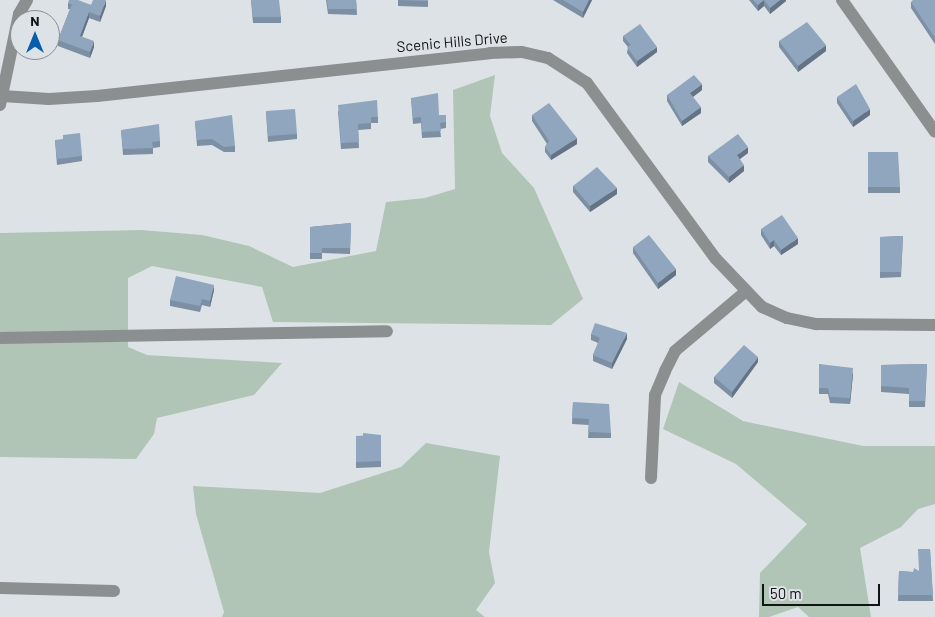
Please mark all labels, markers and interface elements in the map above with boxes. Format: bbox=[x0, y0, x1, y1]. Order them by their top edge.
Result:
north arrow bbox=[10, 10, 60, 60]
text: N bbox=[30, 12, 40, 29]
street label: Scenic Hills Drive bbox=[396, 28, 508, 56]
scale bar bbox=[765, 574, 882, 606]
text: 50 m bbox=[770, 584, 802, 602]

